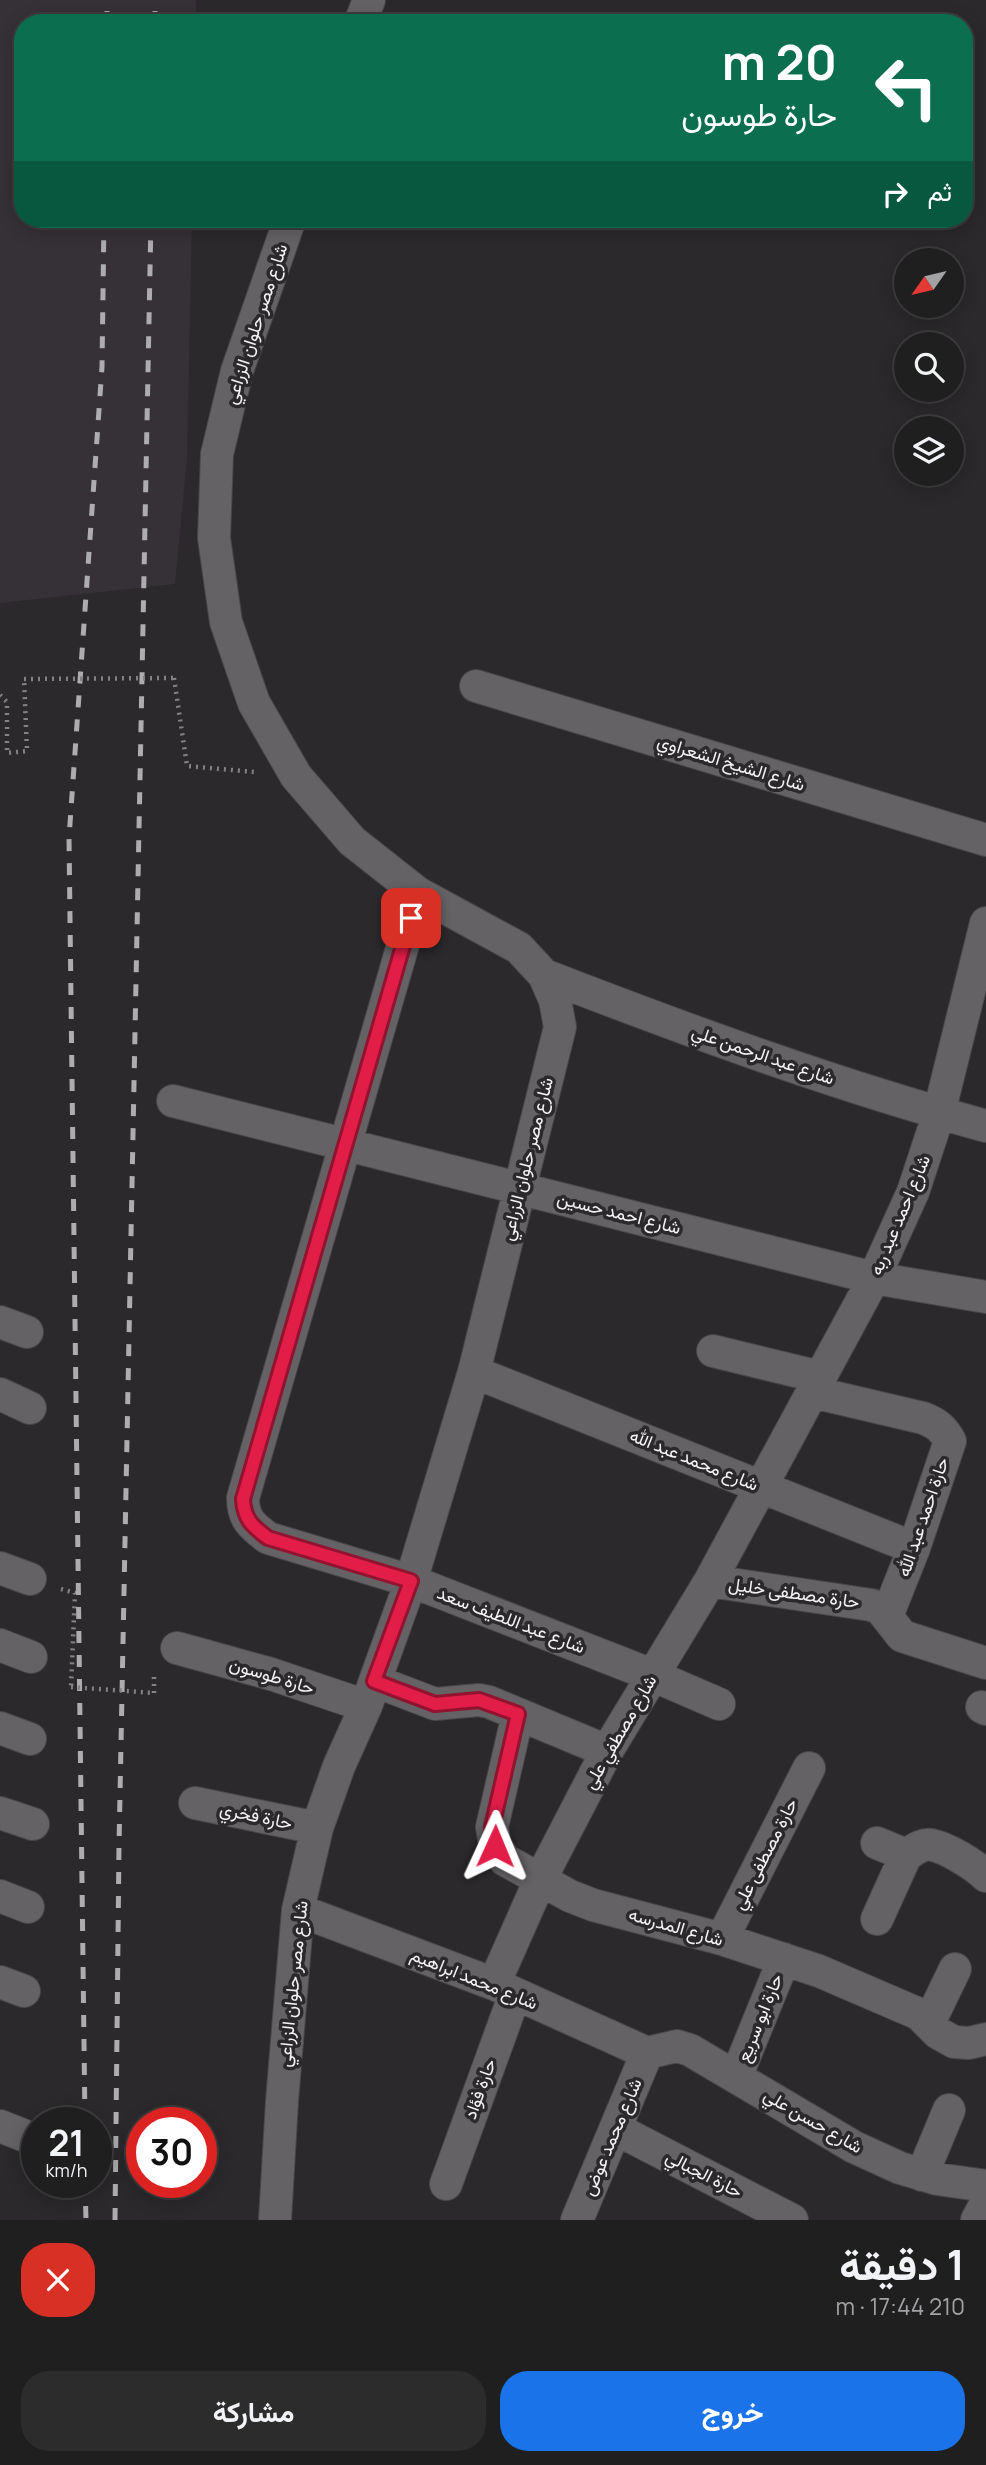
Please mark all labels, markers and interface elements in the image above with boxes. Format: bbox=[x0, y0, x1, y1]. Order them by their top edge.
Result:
text: 20 m bbox=[722, 28, 837, 95]
icon: left bbox=[861, 42, 952, 133]
text: حارة طوسون bbox=[681, 92, 837, 136]
text: ثم bbox=[928, 173, 952, 209]
icon: right bbox=[876, 175, 914, 213]
street label: شارع مصر حلوان الزراعي bbox=[218, 240, 296, 408]
north arrow bbox=[894, 248, 964, 318]
map controls bbox=[894, 248, 964, 486]
button: search bbox=[894, 332, 964, 402]
button: layers bbox=[894, 416, 964, 486]
street label: شارع الشيخ الشعراوي bbox=[653, 728, 808, 800]
pin bbox=[381, 888, 441, 948]
icon: arrive bbox=[392, 899, 430, 937]
street label: شارع عبد الرحمن علي bbox=[688, 1018, 838, 1093]
street label: شارع مصر حلوان الزراعي bbox=[494, 1075, 562, 1244]
street label: شارع احمد عبد ربه bbox=[863, 1151, 936, 1279]
street label: شارع احمد حسين bbox=[555, 1185, 684, 1240]
street label: شارع محمد عبد الله bbox=[626, 1422, 762, 1497]
street label: حارة احمد عبد الله bbox=[890, 1454, 954, 1580]
street label: حارة مصطفى خليل bbox=[727, 1571, 861, 1613]
street label: شارع عبد اللطيف سعد bbox=[434, 1580, 589, 1659]
street label: حارة طوسون bbox=[227, 1651, 318, 1699]
street label: شارع مصطفي علي bbox=[577, 1670, 665, 1795]
street label: حارة مصطفى علي bbox=[726, 1794, 806, 1915]
street label: حارة فخري bbox=[217, 1796, 295, 1838]
position arrow bbox=[458, 1809, 532, 1883]
street label: شارع مصر حلوان الزراعي bbox=[271, 1899, 317, 2069]
street label: شارع المدرسه bbox=[626, 1901, 726, 1952]
street label: شارع محمد ابراهيم bbox=[407, 1942, 541, 2015]
street label: حارة ابو سريع bbox=[731, 1970, 789, 2066]
street label: حارة فؤاد bbox=[457, 2055, 501, 2122]
street label: شارع محمد عوض bbox=[576, 2074, 647, 2199]
street label: شارع حسن علي bbox=[758, 2082, 867, 2162]
speed limit sign: 30 bbox=[126, 2107, 217, 2198]
text: 21 bbox=[48, 2119, 85, 2167]
street label: حارة الجبالي bbox=[660, 2144, 747, 2206]
text: km/h bbox=[46, 2158, 87, 2182]
text: 1 دقيقة bbox=[839, 2235, 965, 2293]
button: close bbox=[21, 2243, 95, 2317]
text: 210 m · 17:44 bbox=[836, 2290, 965, 2322]
button: مشاركة bbox=[21, 2371, 486, 2451]
button: خروج bbox=[500, 2371, 965, 2451]

